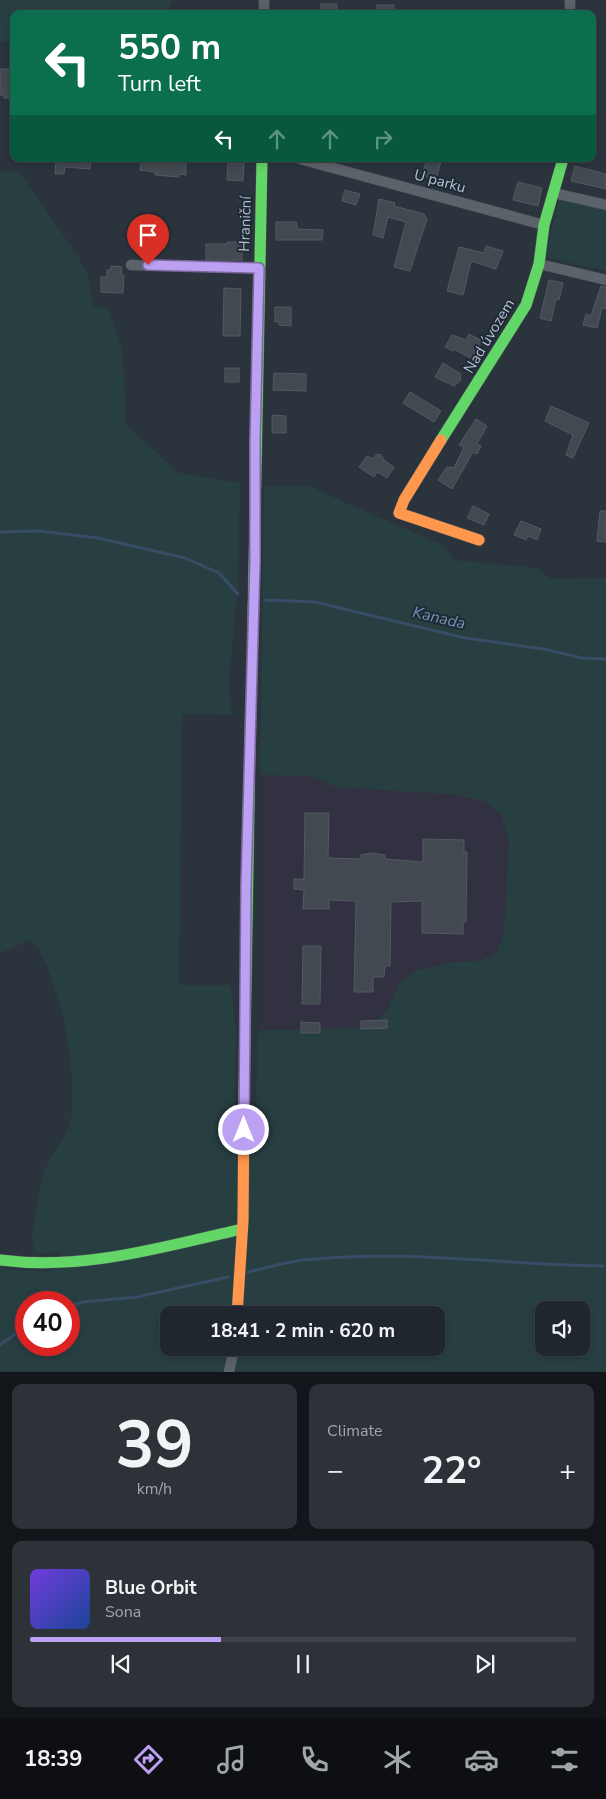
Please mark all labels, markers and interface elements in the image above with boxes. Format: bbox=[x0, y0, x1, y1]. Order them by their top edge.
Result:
text: 550 m bbox=[118, 24, 221, 71]
icon: left bbox=[35, 30, 100, 95]
text: Turn left bbox=[118, 69, 201, 99]
icon: left bbox=[210, 125, 238, 153]
icon: ahead bbox=[263, 125, 291, 153]
icon: ahead bbox=[316, 125, 344, 153]
icon: right bbox=[369, 125, 397, 153]
street label: U parku bbox=[412, 165, 468, 197]
street label: Hraniční bbox=[234, 194, 256, 252]
pin bbox=[127, 214, 169, 265]
icon: arrive bbox=[134, 221, 162, 249]
street label: Nad úvozem bbox=[459, 295, 519, 377]
water label: Kanada bbox=[410, 601, 468, 635]
position arrow bbox=[217, 1103, 269, 1155]
speed limit sign: 40 bbox=[15, 1291, 80, 1356]
map controls bbox=[535, 1301, 590, 1356]
button: sound bbox=[535, 1301, 590, 1356]
text: 18:41 · 2 min · 620 m bbox=[210, 1318, 395, 1344]
text: 39 bbox=[115, 1401, 194, 1490]
text: Climate bbox=[327, 1420, 382, 1442]
text: 22° bbox=[421, 1445, 482, 1496]
text: − bbox=[327, 1452, 344, 1490]
text: + bbox=[559, 1452, 576, 1490]
text: km/h bbox=[137, 1478, 172, 1500]
text: Blue Orbit bbox=[105, 1575, 196, 1601]
text: Sona bbox=[105, 1601, 141, 1623]
icon: previous bbox=[107, 1650, 135, 1678]
icon: pause bbox=[289, 1650, 317, 1678]
icon: next bbox=[471, 1650, 499, 1678]
icon: directions bbox=[131, 1742, 166, 1777]
icon: music bbox=[214, 1742, 249, 1777]
icon: phone bbox=[297, 1742, 332, 1777]
icon: climate bbox=[380, 1742, 415, 1777]
icon: car bbox=[464, 1742, 499, 1777]
icon: filters bbox=[547, 1742, 582, 1777]
text: 18:39 bbox=[24, 1744, 82, 1774]

